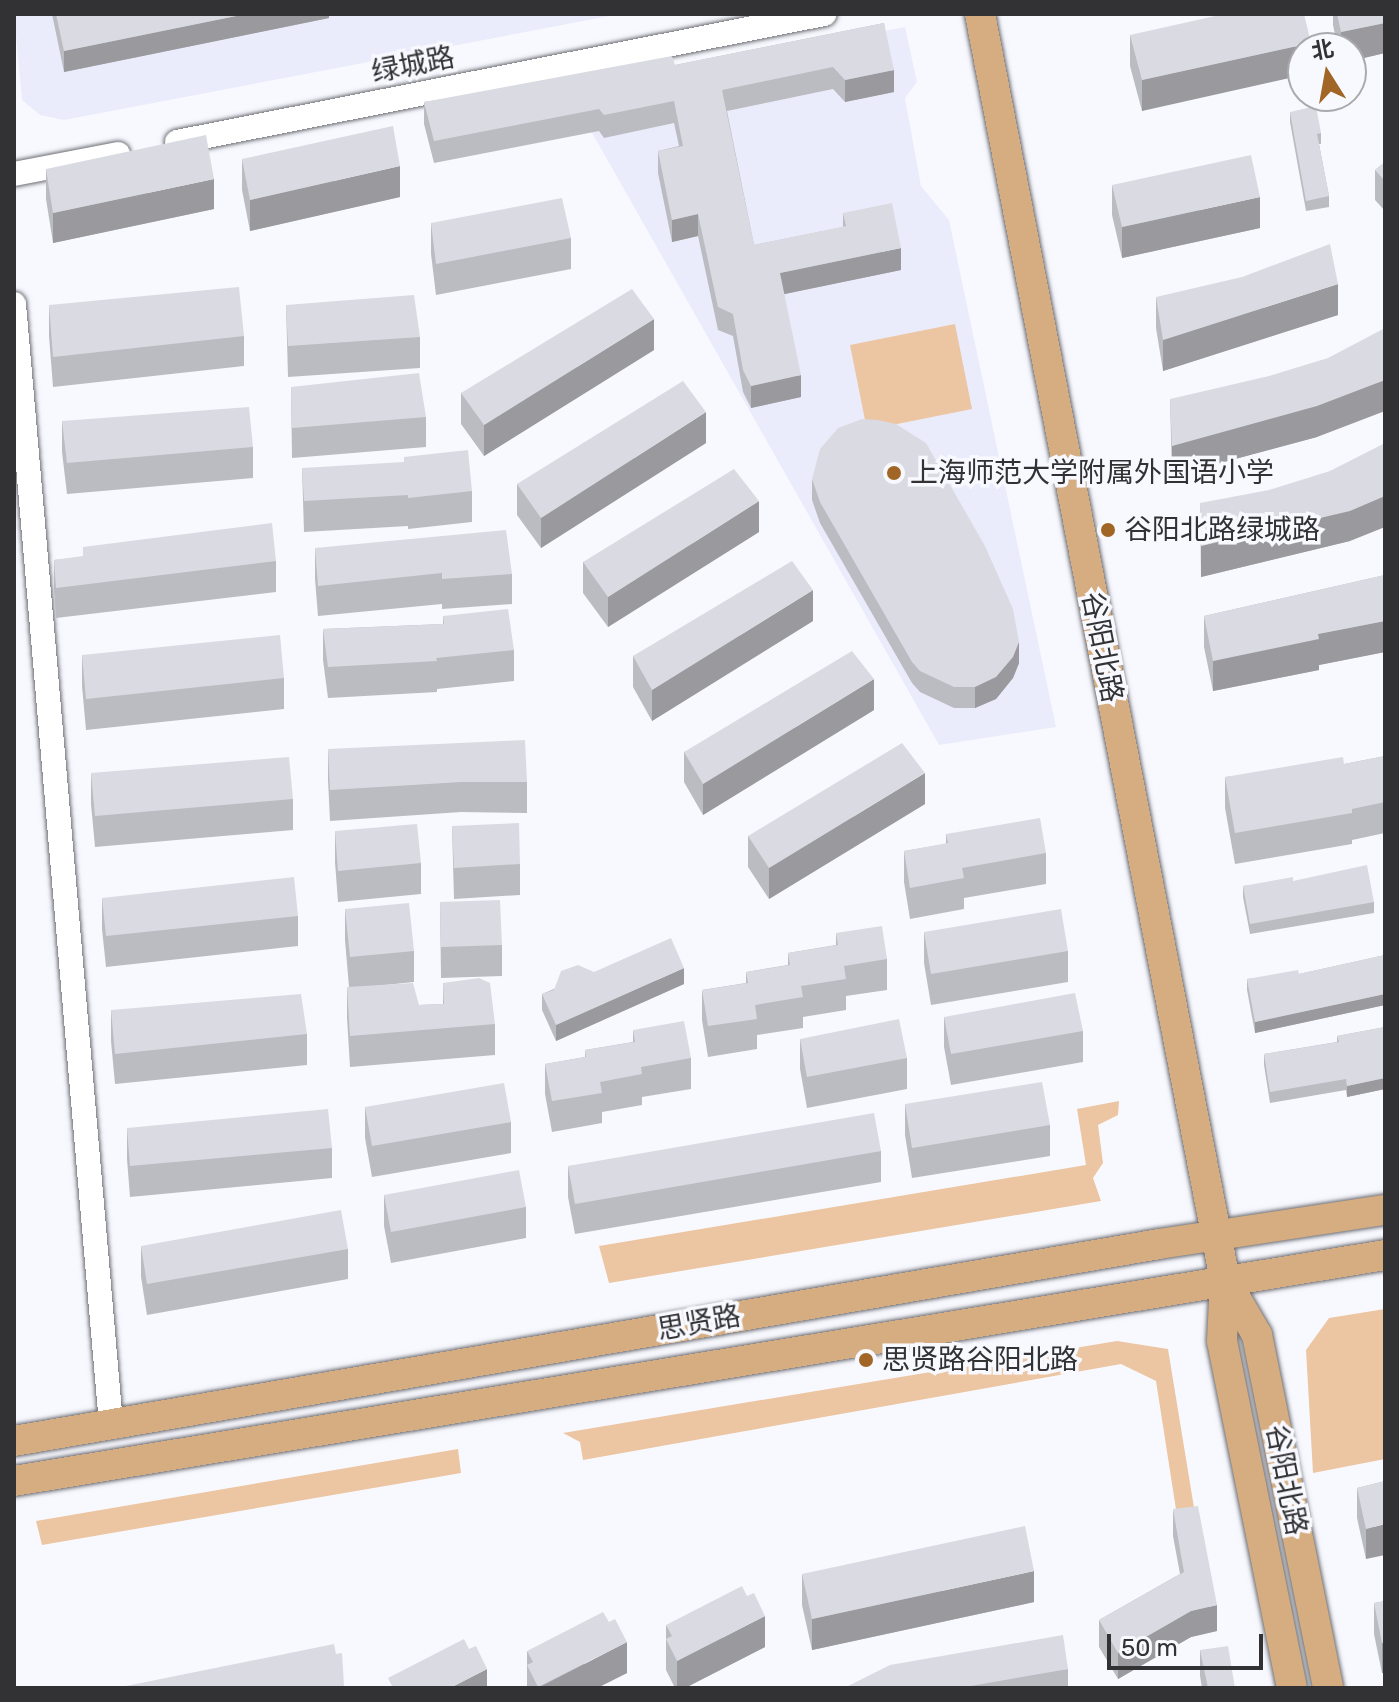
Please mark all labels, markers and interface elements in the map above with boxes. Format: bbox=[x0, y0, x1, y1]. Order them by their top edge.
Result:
north arrow bbox=[1287, 32, 1367, 112]
text: 北 bbox=[1309, 35, 1336, 65]
street label: 绿城路 bbox=[369, 40, 457, 90]
place label: 上海师范大学附属外国语小学 bbox=[910, 456, 1274, 490]
marker: 上海师范大学附属外国语小学 bbox=[885, 464, 903, 482]
place label: 谷阳北路绿城路 bbox=[1124, 513, 1320, 547]
marker: 谷阳北路绿城路 bbox=[1099, 521, 1117, 539]
street label: 谷阳北路 bbox=[1075, 589, 1129, 705]
street label: 思贤路 bbox=[655, 1299, 743, 1347]
place label: 思贤路谷阳北路 bbox=[882, 1343, 1078, 1377]
marker: 思贤路谷阳北路 bbox=[857, 1351, 875, 1369]
street label: 谷阳北路 bbox=[1259, 1422, 1313, 1538]
scale bar bbox=[1111, 1618, 1267, 1668]
text: 50 m bbox=[1121, 1634, 1178, 1662]

